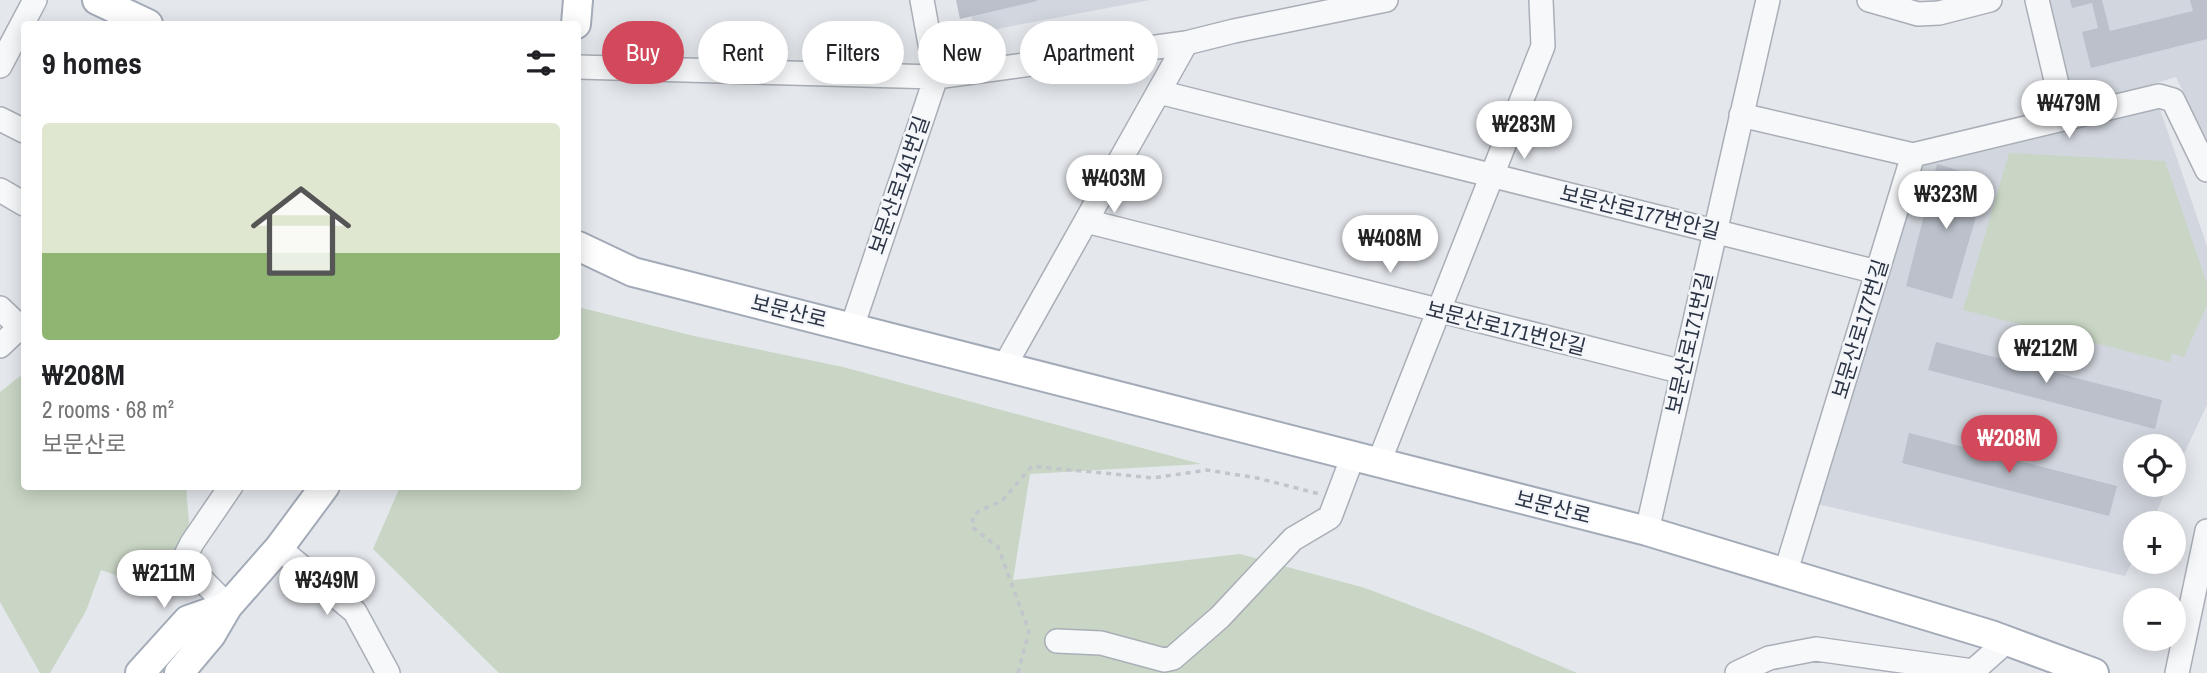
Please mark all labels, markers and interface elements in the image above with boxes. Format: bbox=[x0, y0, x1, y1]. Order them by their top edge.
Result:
chip: Buy bbox=[602, 21, 684, 84]
chip: Rent bbox=[698, 21, 788, 84]
chip: Filters bbox=[802, 21, 904, 84]
chip: New bbox=[918, 21, 1006, 84]
chip: Apartment bbox=[1020, 21, 1158, 84]
text: 9 homes bbox=[42, 43, 142, 83]
icon: filters bbox=[522, 44, 560, 82]
pin: ₩479M bbox=[2020, 80, 2118, 140]
text: ₩479M bbox=[2037, 87, 2101, 118]
pin: ₩283M bbox=[1475, 102, 1573, 161]
text: ₩283M bbox=[1492, 108, 1556, 139]
street label: 보문산로141번길 bbox=[862, 112, 936, 258]
pin: ₩403M bbox=[1065, 156, 1163, 215]
text: ₩403M bbox=[1082, 162, 1146, 193]
icon: home bbox=[238, 168, 364, 294]
pin: ₩323M bbox=[1897, 172, 1995, 231]
street label: 보문산로177번안길 bbox=[1557, 178, 1723, 246]
text: ₩323M bbox=[1914, 178, 1978, 209]
pin: ₩408M bbox=[1341, 216, 1439, 275]
text: ₩408M bbox=[1358, 222, 1422, 253]
street label: 보문산로177번길 bbox=[1825, 256, 1895, 402]
street label: 보문산로171번길 bbox=[1659, 269, 1719, 417]
street label: 보문산로 bbox=[748, 288, 830, 334]
street label: 보문산로171번안길 bbox=[1423, 294, 1589, 362]
pin: ₩212M bbox=[1997, 326, 2095, 385]
text: ₩212M bbox=[2014, 332, 2078, 363]
text: ₩208M bbox=[42, 354, 125, 394]
text: 2 rooms · 68 m² bbox=[42, 394, 174, 425]
pin: ₩208M bbox=[1960, 416, 2058, 475]
text: ₩208M bbox=[1977, 422, 2041, 453]
text: 보문산로 bbox=[42, 428, 127, 459]
map controls bbox=[2123, 434, 2186, 651]
button: locate bbox=[2123, 434, 2186, 497]
street label: 보문산로 bbox=[1512, 484, 1594, 530]
button: + bbox=[2123, 511, 2186, 574]
pin: ₩211M bbox=[115, 550, 213, 610]
text: ₩211M bbox=[133, 557, 195, 588]
pin: ₩349M bbox=[278, 558, 376, 617]
text: ₩349M bbox=[295, 564, 359, 595]
button: − bbox=[2123, 588, 2186, 651]

